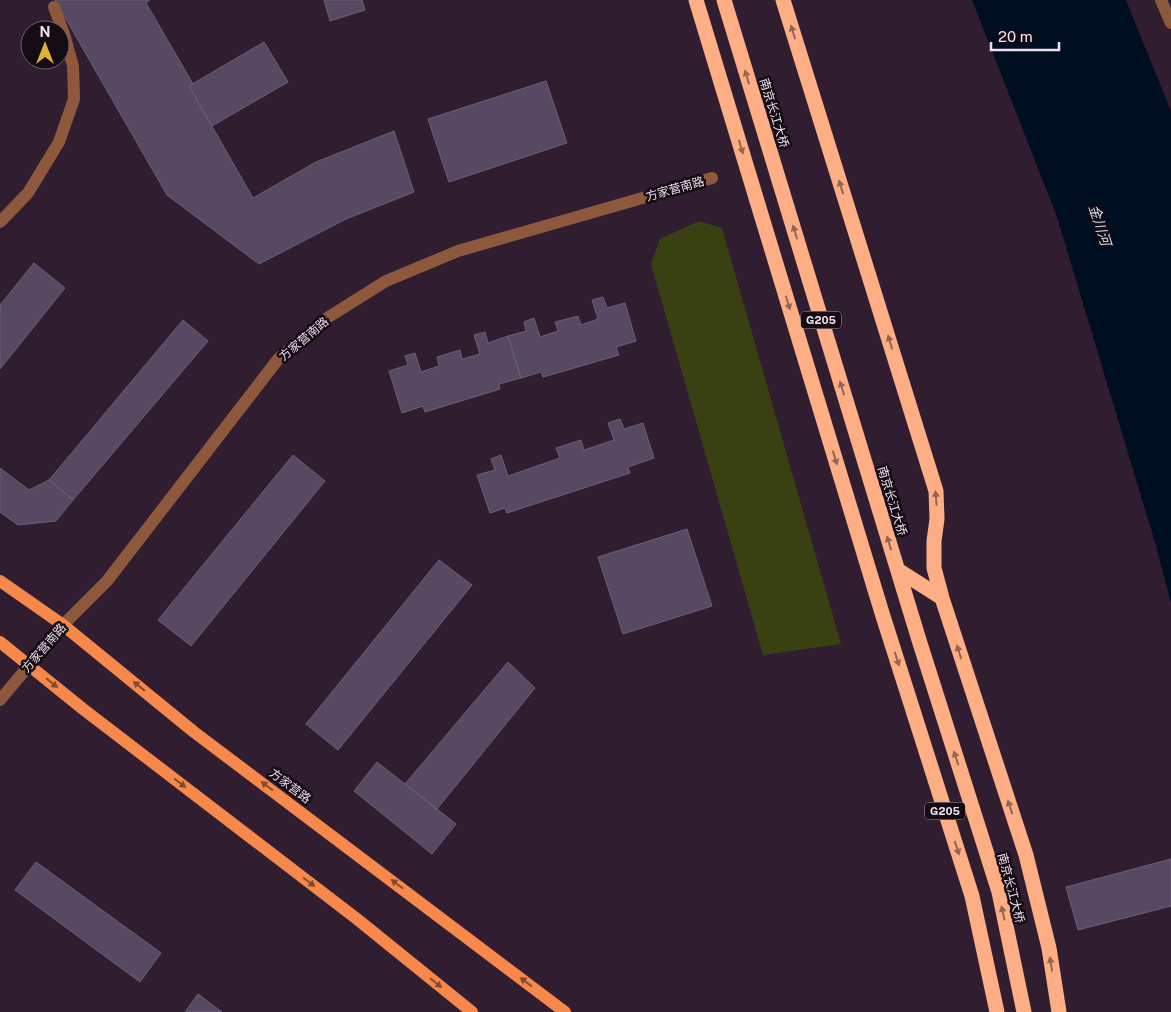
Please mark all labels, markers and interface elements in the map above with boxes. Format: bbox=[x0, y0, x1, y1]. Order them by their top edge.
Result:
north arrow bbox=[20, 20, 70, 70]
scale bar bbox=[991, 20, 1058, 52]
text: N bbox=[40, 24, 50, 40]
one-way arrow bbox=[789, 24, 797, 39]
text: 20 m bbox=[998, 28, 1033, 45]
one-way arrow bbox=[743, 69, 751, 84]
street label: 南京长江大桥 bbox=[757, 77, 791, 149]
one-way arrow bbox=[737, 140, 745, 155]
street label: 方家营南路 bbox=[644, 174, 706, 204]
one-way arrow bbox=[837, 179, 845, 194]
water label: 金川河 bbox=[1086, 203, 1115, 250]
one-way arrow bbox=[790, 224, 798, 239]
one-way arrow bbox=[785, 295, 792, 310]
road number: G205 bbox=[801, 312, 841, 328]
street label: 方家营南路 bbox=[277, 314, 331, 364]
one-way arrow bbox=[885, 335, 893, 350]
one-way arrow bbox=[838, 380, 846, 395]
one-way arrow bbox=[832, 451, 840, 466]
street label: 南京长江大桥 bbox=[875, 465, 909, 537]
one-way arrow bbox=[932, 490, 940, 506]
one-way arrow bbox=[885, 535, 893, 550]
street label: 方家营南路 bbox=[19, 621, 69, 675]
one-way arrow bbox=[955, 645, 963, 660]
one-way arrow bbox=[894, 652, 901, 667]
one-way arrow bbox=[45, 678, 58, 689]
one-way arrow bbox=[132, 681, 145, 692]
one-way arrow bbox=[952, 750, 959, 765]
street label: 方家营路 bbox=[267, 766, 313, 806]
one-way arrow bbox=[173, 778, 187, 788]
one-way arrow bbox=[260, 781, 274, 791]
one-way arrow bbox=[1006, 799, 1014, 814]
road number: G205 bbox=[925, 802, 965, 819]
one-way arrow bbox=[954, 840, 961, 855]
street label: 南京长江大桥 bbox=[995, 851, 1027, 925]
one-way arrow bbox=[302, 877, 316, 887]
one-way arrow bbox=[391, 878, 404, 889]
one-way arrow bbox=[999, 905, 1007, 921]
one-way arrow bbox=[1047, 956, 1055, 972]
one-way arrow bbox=[520, 977, 533, 988]
one-way arrow bbox=[430, 978, 443, 989]

